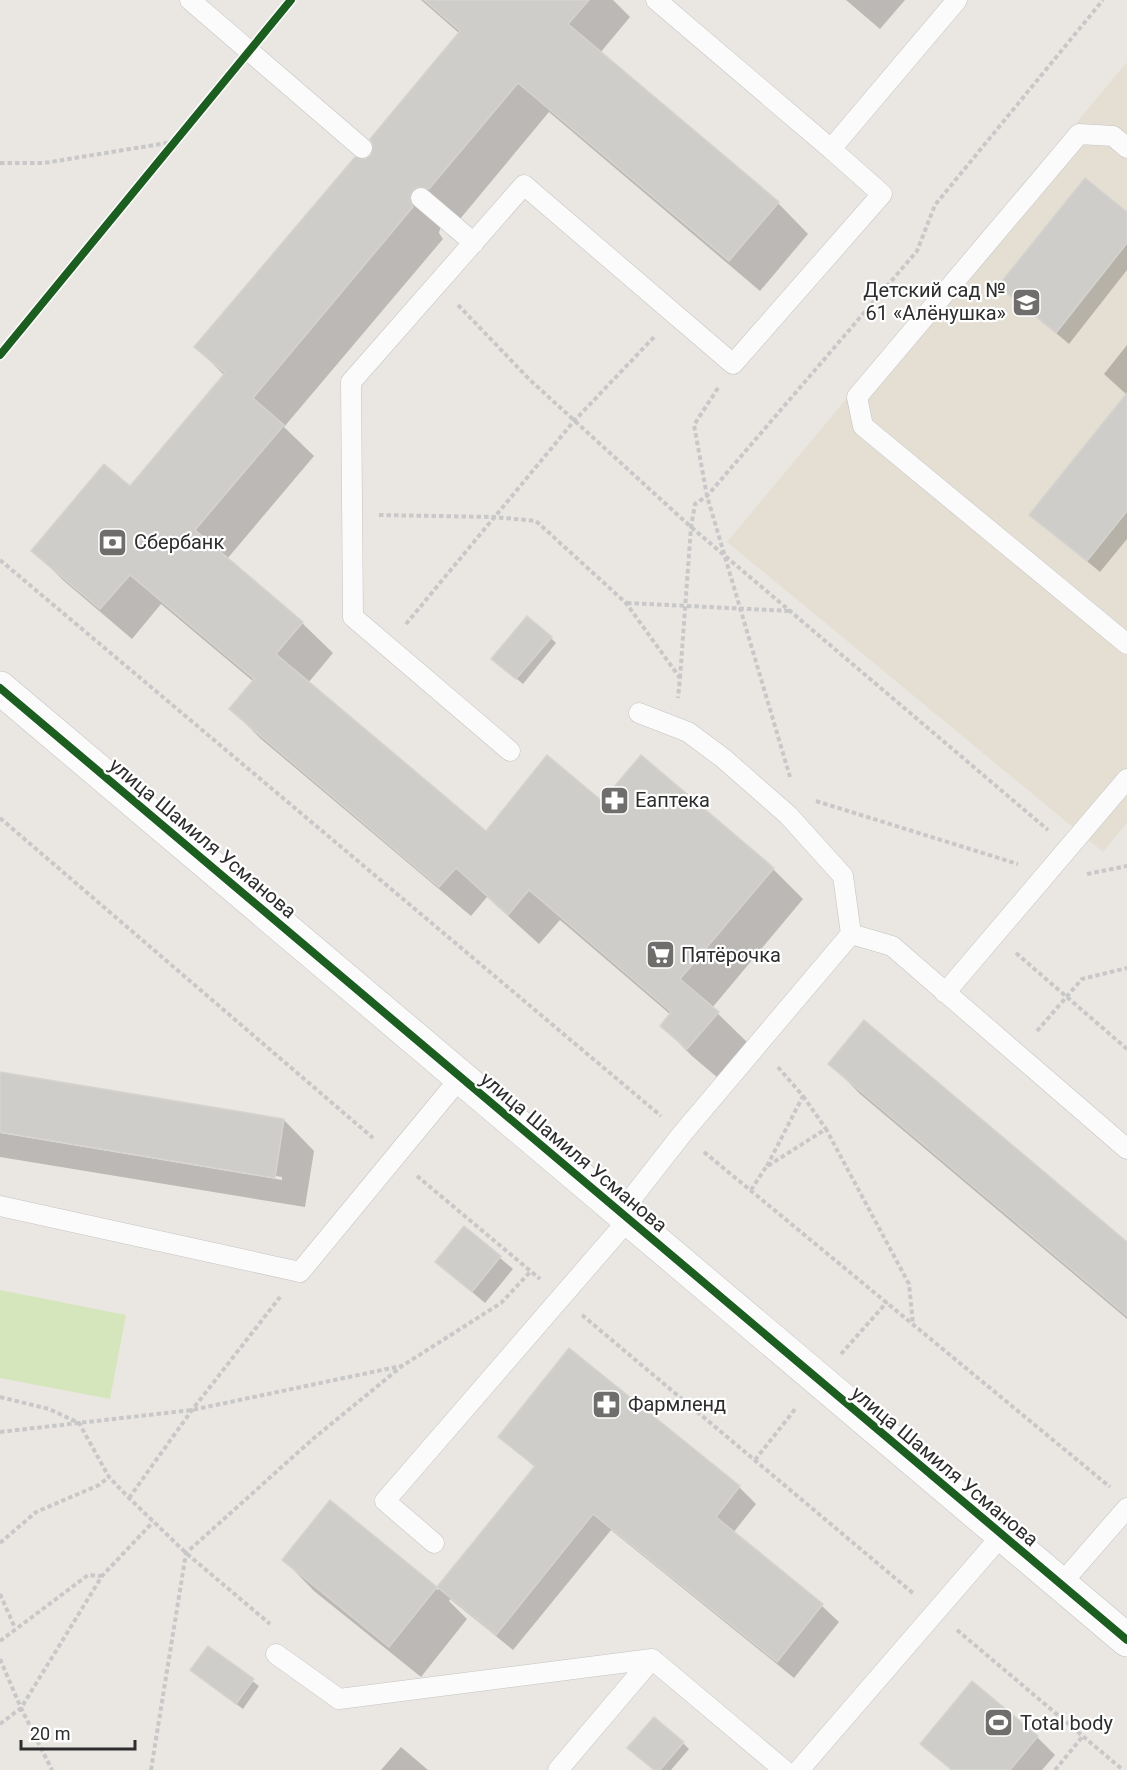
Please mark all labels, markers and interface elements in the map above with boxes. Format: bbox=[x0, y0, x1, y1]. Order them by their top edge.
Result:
place label: Детский сад № 61 «Алёнушка» bbox=[863, 278, 1006, 325]
school or university icon: Детский сад № 61 «Алёнушка» bbox=[1011, 286, 1043, 318]
bank icon: Сбербанк bbox=[97, 526, 129, 558]
place label: Сбербанк bbox=[134, 530, 224, 554]
street label: улица Шамиля Усманова bbox=[105, 753, 301, 923]
pharmacy icon: Еаптека bbox=[598, 784, 630, 816]
place label: Еаптека bbox=[635, 788, 710, 812]
supermarket icon: Пятёрочка bbox=[644, 939, 676, 971]
place label: Пятёрочка bbox=[681, 943, 781, 967]
street label: улица Шамиля Усманова bbox=[476, 1067, 672, 1237]
street label: улица Шамиля Усманова bbox=[847, 1381, 1043, 1551]
pharmacy icon: Фармленд bbox=[591, 1388, 623, 1420]
place label: Фармленд bbox=[628, 1392, 726, 1416]
sports icon: Total body bbox=[983, 1707, 1015, 1739]
place label: Total body bbox=[1020, 1711, 1114, 1735]
scale bar bbox=[21, 1713, 135, 1751]
text: 20 m bbox=[30, 1723, 70, 1744]

